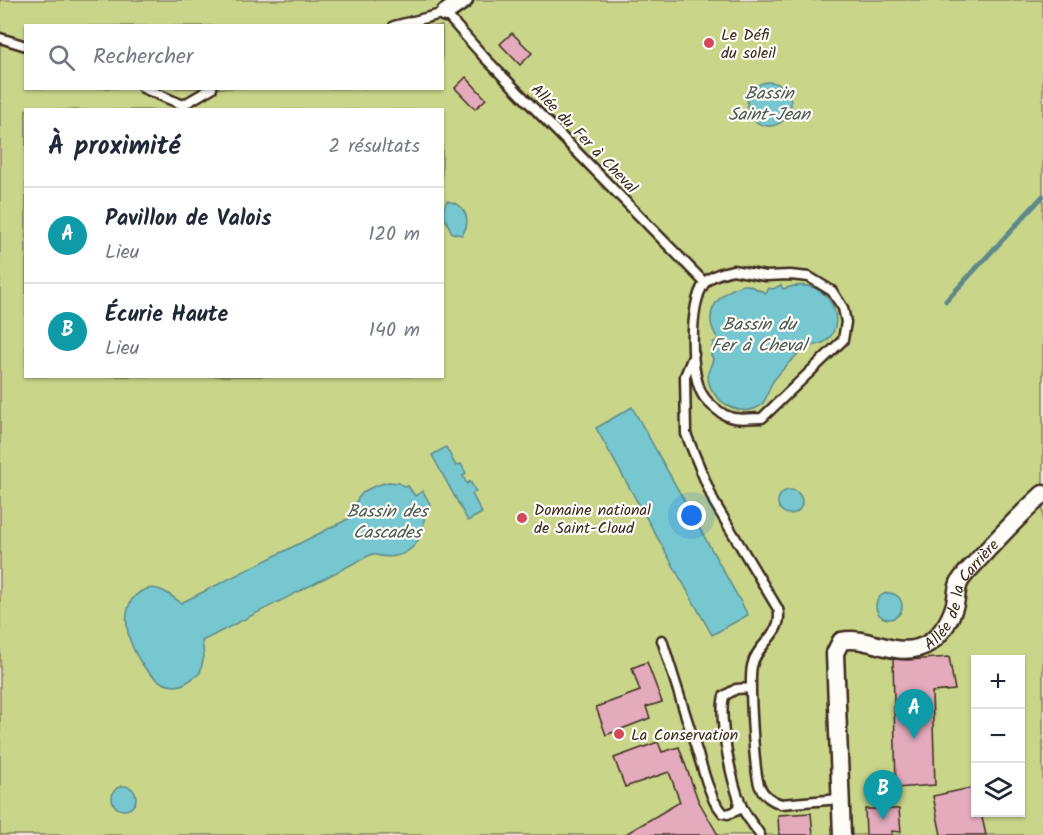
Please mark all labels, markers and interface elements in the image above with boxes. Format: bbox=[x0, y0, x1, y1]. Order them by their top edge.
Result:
place label: Le Défi du soleil bbox=[721, 23, 776, 66]
search box bbox=[24, 24, 444, 90]
marker: Le Défi du soleil bbox=[702, 36, 716, 50]
text: Rechercher bbox=[93, 40, 193, 75]
icon: search bbox=[45, 41, 78, 74]
street label: Allée du Fer à Cheval bbox=[525, 78, 643, 200]
water label: Bassin Saint-Jean bbox=[728, 80, 811, 130]
text: À proximité bbox=[48, 126, 180, 168]
text: 2 résultats bbox=[329, 131, 420, 163]
text: Pavillon de Valois bbox=[105, 202, 272, 237]
text: A bbox=[61, 219, 74, 251]
text: 120 m bbox=[368, 219, 420, 251]
text: Lieu bbox=[105, 237, 139, 269]
text: Écurie Haute bbox=[105, 298, 228, 333]
water label: Bassin du Fer à Cheval bbox=[711, 311, 810, 361]
text: B bbox=[61, 315, 74, 347]
text: 140 m bbox=[369, 315, 420, 347]
text: Lieu bbox=[105, 333, 139, 365]
water label: Bassin des Cascades bbox=[346, 498, 430, 548]
place label: Domaine national de Saint-Cloud bbox=[534, 498, 651, 541]
your location bbox=[677, 501, 706, 530]
marker: Domaine national de Saint-Cloud bbox=[515, 511, 529, 525]
street label: Allée de la Carrière bbox=[919, 534, 1005, 657]
map controls bbox=[971, 655, 1025, 817]
button: + bbox=[971, 655, 1025, 709]
pin: A bbox=[894, 690, 934, 739]
button: − bbox=[971, 709, 1025, 763]
place label: La Conservation bbox=[631, 723, 738, 748]
marker: La Conservation bbox=[612, 727, 626, 741]
button: layers bbox=[971, 763, 1025, 817]
pin: B bbox=[864, 770, 902, 820]

